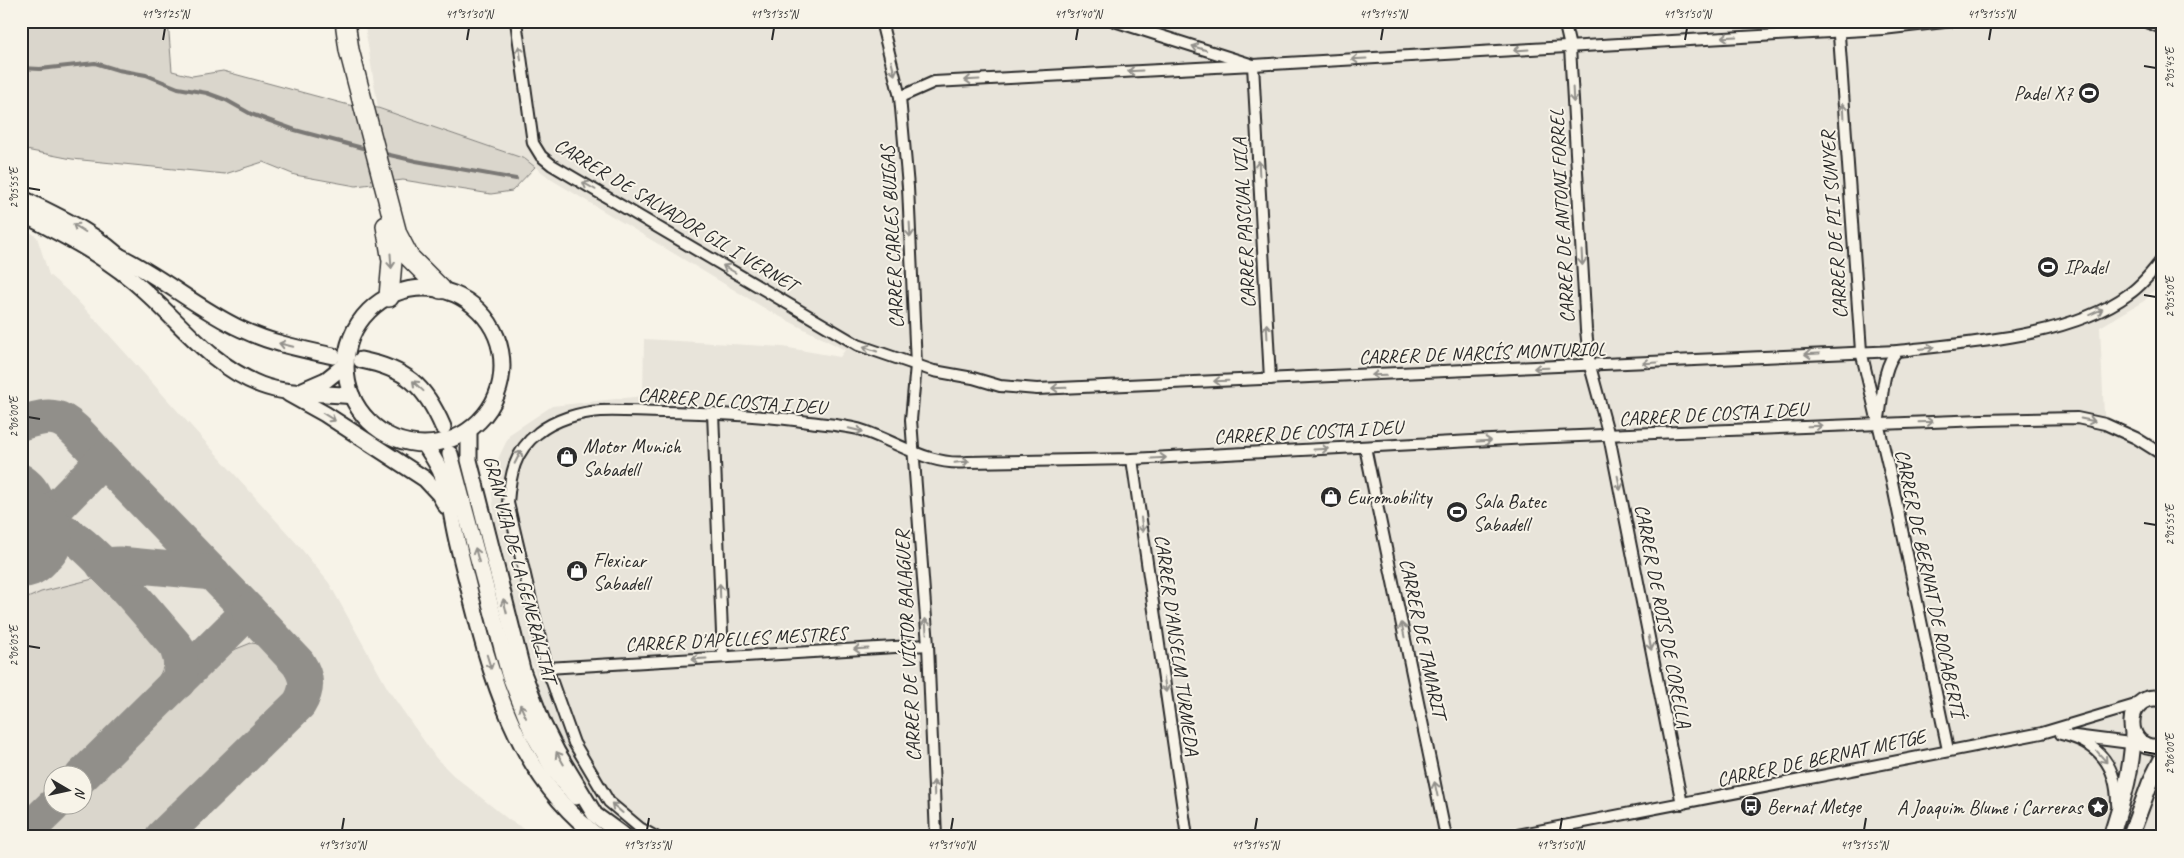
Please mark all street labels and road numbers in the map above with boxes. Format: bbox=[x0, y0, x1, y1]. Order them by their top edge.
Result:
street label: CARRER DE ANTONI FORREL bbox=[1544, 108, 1580, 324]
street label: CARRER DE PI I SUNYER bbox=[1815, 128, 1853, 320]
street label: CARRER DE SALVADOR GIL I VERNET bbox=[550, 132, 805, 300]
street label: CARRER PASCUAL VILA bbox=[1227, 136, 1261, 309]
street label: CARRER CARLES BUIGAS bbox=[875, 143, 909, 329]
street label: CARRER DE NARCÍS MONTURIOL bbox=[1358, 336, 1606, 370]
street label: CARRER DE COSTA I DEU bbox=[637, 382, 830, 420]
street label: CARRER DE COSTA I DEU bbox=[1618, 396, 1811, 431]
street label: CARRER DE COSTA I DEU bbox=[1213, 414, 1406, 449]
street label: CARRER DE BERNAT DE ROCABERTÍ bbox=[1889, 447, 1972, 724]
street label: GRAN VIA DE LA GENERALITAT bbox=[478, 453, 564, 690]
street label: CARRER DE ROIS DE CORELLA bbox=[1629, 502, 1697, 731]
street label: CARRER DE VÍCTOR BALAGUER bbox=[889, 527, 927, 762]
street label: CARRER D'ANSELM TURMEDA bbox=[1149, 533, 1205, 758]
street label: CARRER DE TAMARIT bbox=[1394, 556, 1453, 725]
street label: CARRER D'APELLES MESTRES bbox=[624, 621, 851, 657]
street label: CARRER DE BERNAT METGE bbox=[1714, 723, 1930, 792]

